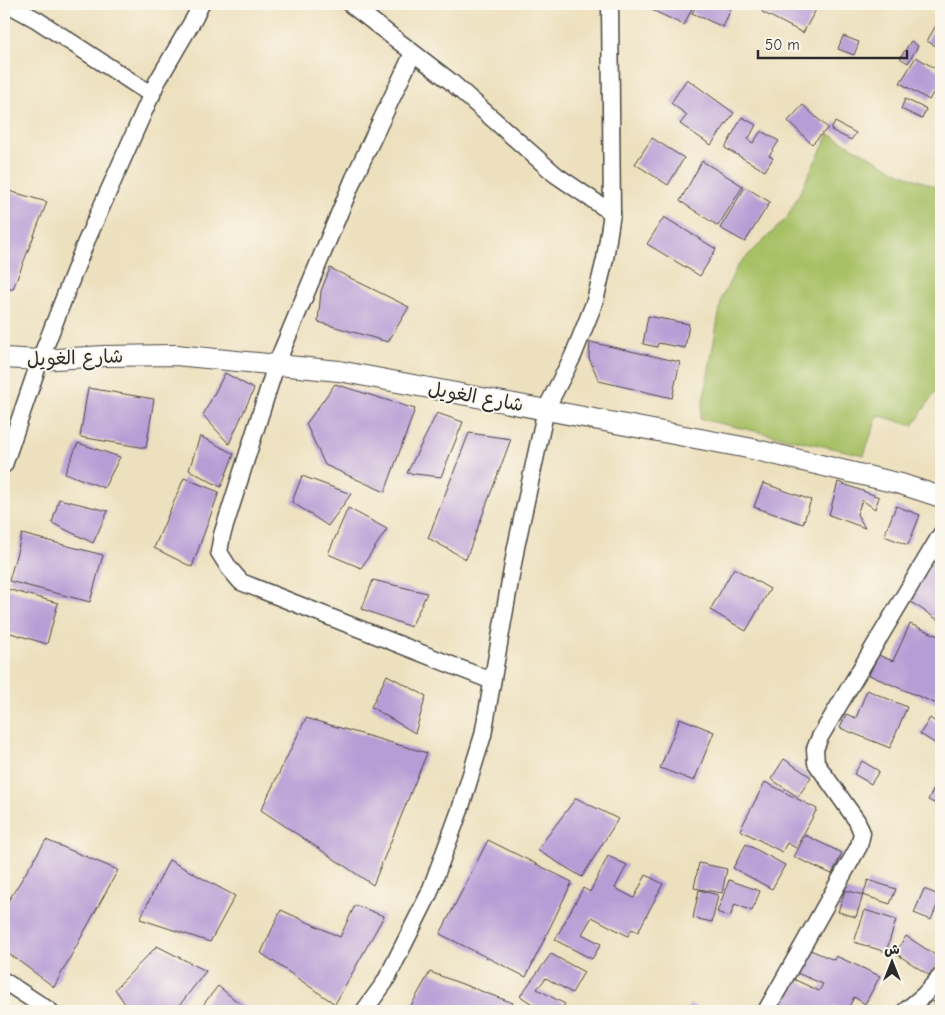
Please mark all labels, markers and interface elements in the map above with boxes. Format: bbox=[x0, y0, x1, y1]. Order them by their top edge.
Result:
scale bar bbox=[758, 28, 906, 60]
text: 50 m bbox=[765, 36, 800, 54]
street label: شارع الغويل bbox=[26, 345, 124, 373]
street label: شارع الغويل bbox=[426, 378, 525, 418]
north arrow bbox=[868, 938, 918, 988]
text: ش bbox=[884, 941, 900, 958]

